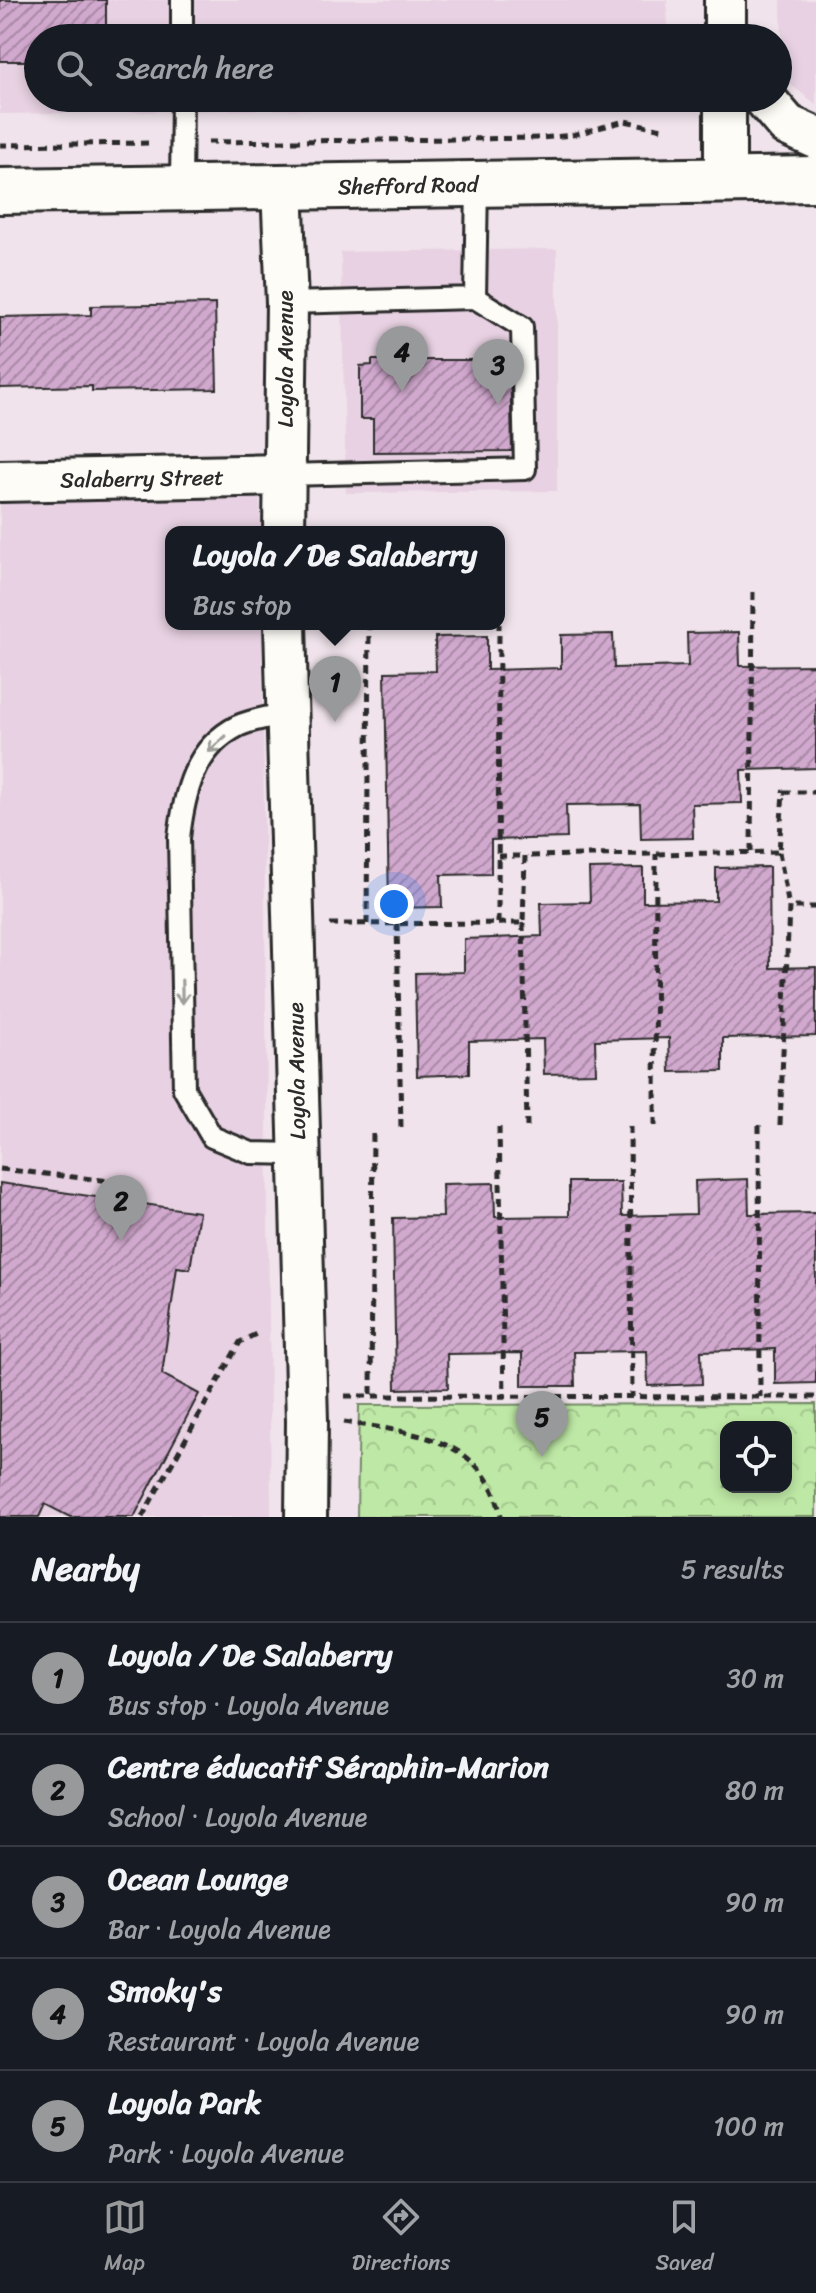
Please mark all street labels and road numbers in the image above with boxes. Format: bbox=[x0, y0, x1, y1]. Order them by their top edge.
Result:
street label: Shefford Road bbox=[337, 165, 480, 206]
street label: Loyola Avenue bbox=[266, 290, 305, 428]
street label: Salaberry Street bbox=[60, 458, 225, 499]
street label: Loyola Avenue bbox=[276, 1002, 317, 1140]

